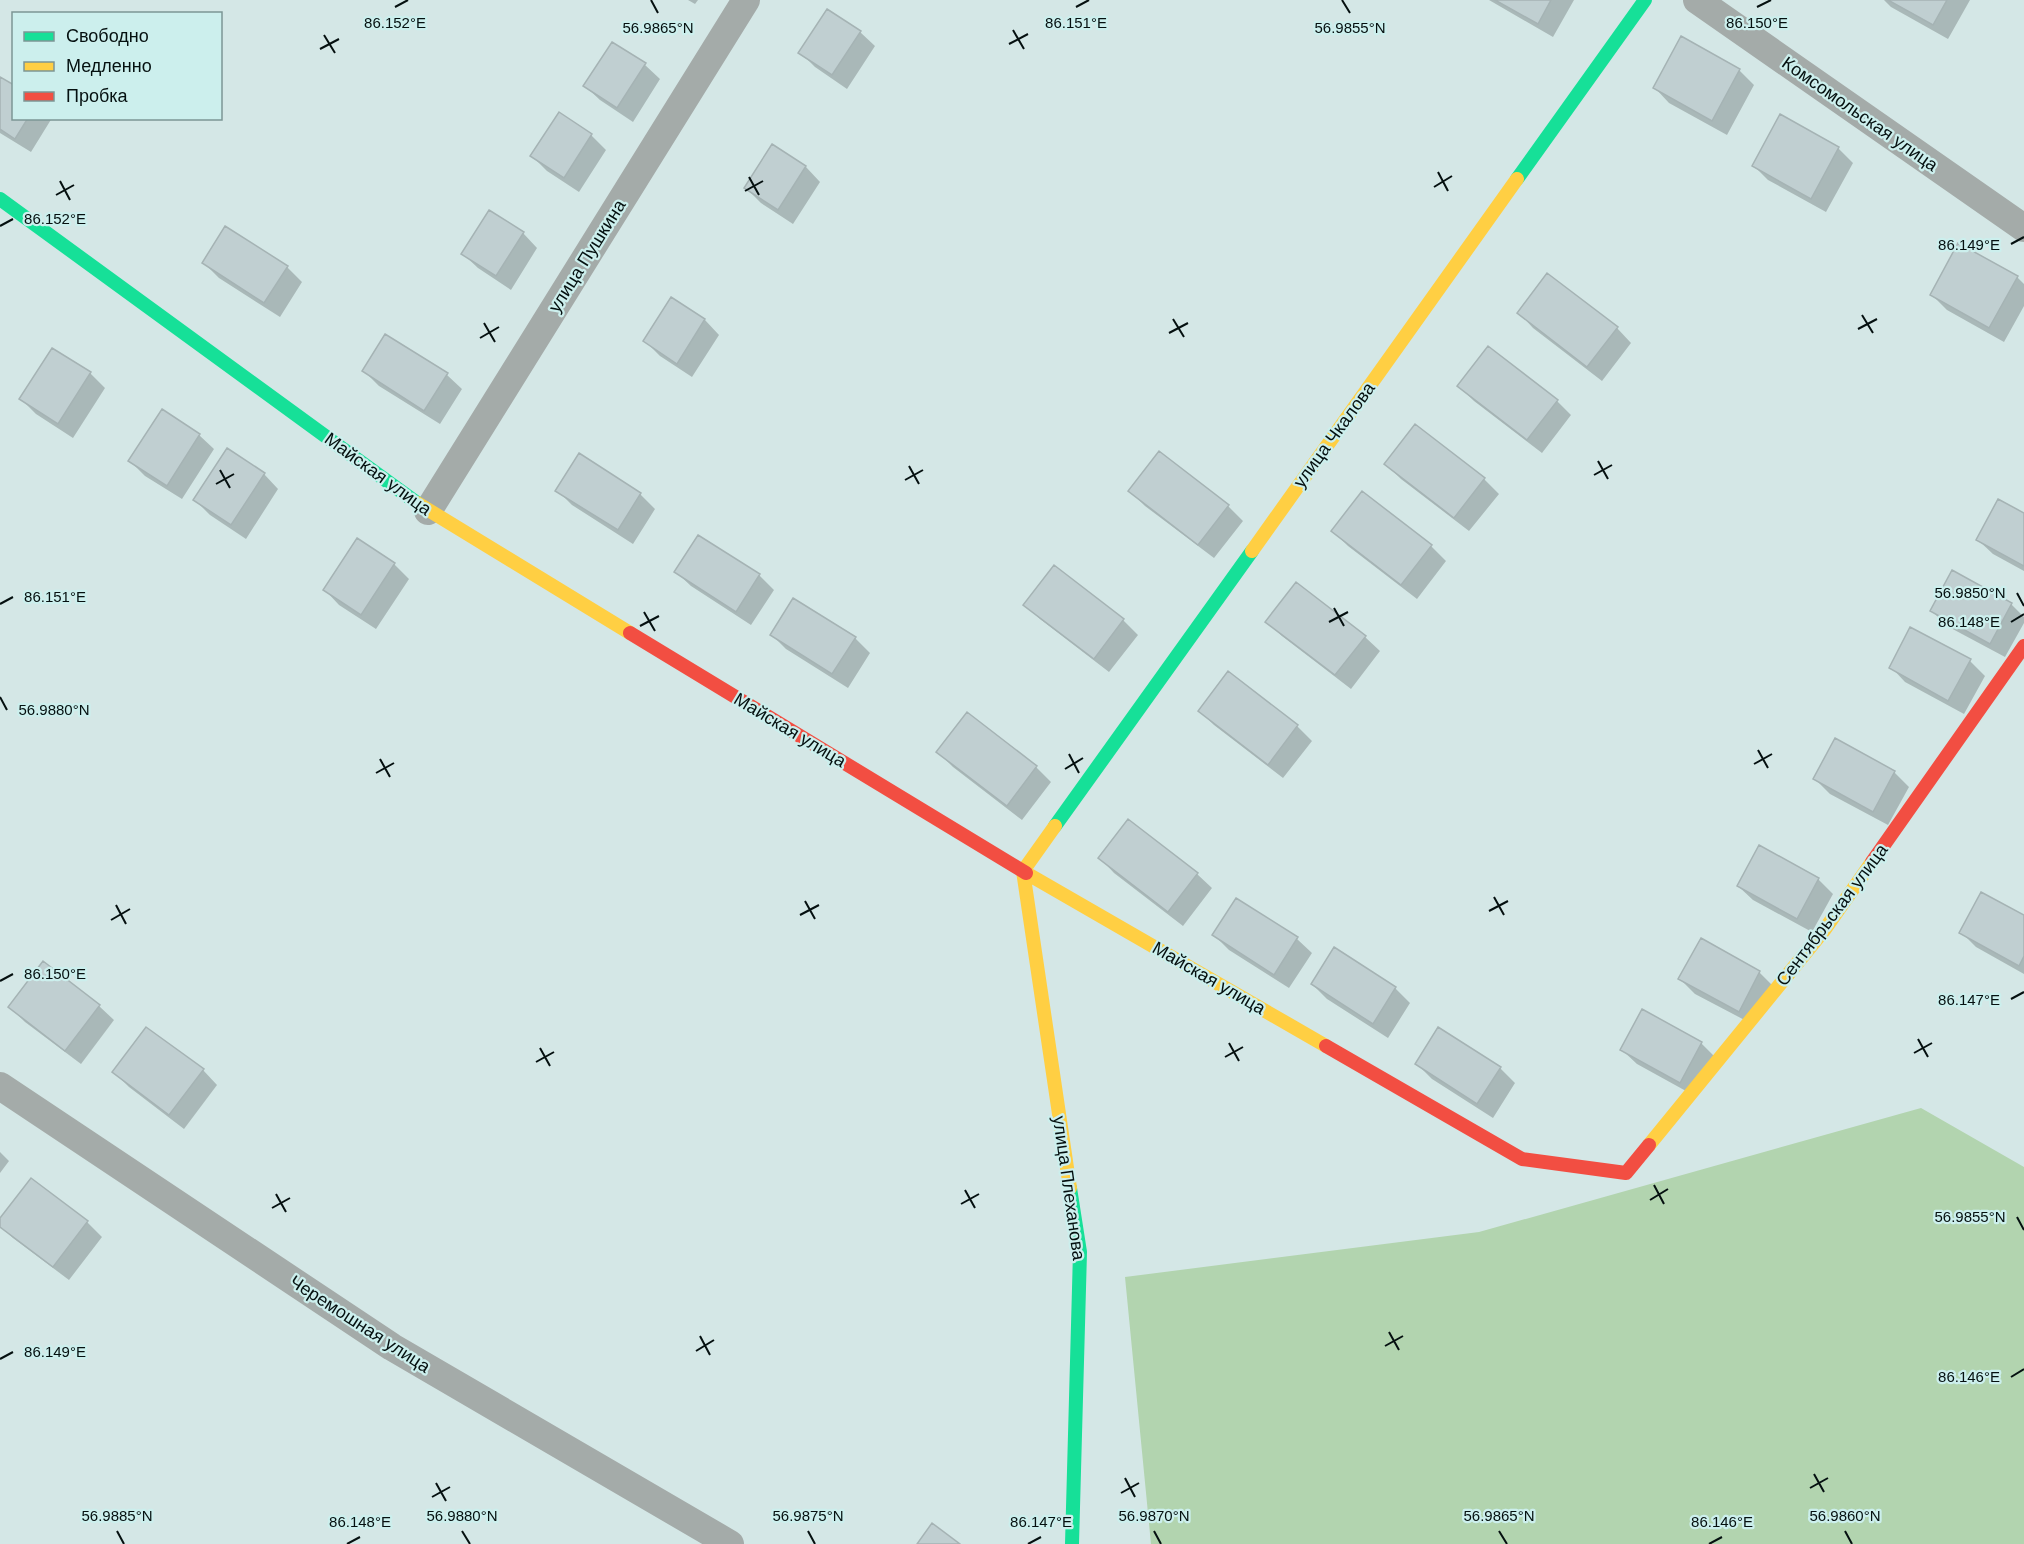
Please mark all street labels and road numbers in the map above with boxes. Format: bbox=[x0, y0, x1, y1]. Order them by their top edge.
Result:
street label: Комсомольская улица bbox=[1778, 53, 1943, 176]
street label: улица Пушкина bbox=[544, 195, 630, 316]
street label: улица Чкалова bbox=[1289, 378, 1379, 491]
street label: Майская улица bbox=[321, 429, 436, 520]
street label: Майская улица bbox=[731, 689, 850, 772]
street label: Сентябрьская улица bbox=[1772, 839, 1892, 990]
street label: Майская улица bbox=[1149, 938, 1270, 1019]
street label: улица Плеханова bbox=[1049, 1114, 1089, 1262]
street label: Черемошная улица bbox=[286, 1271, 435, 1377]

